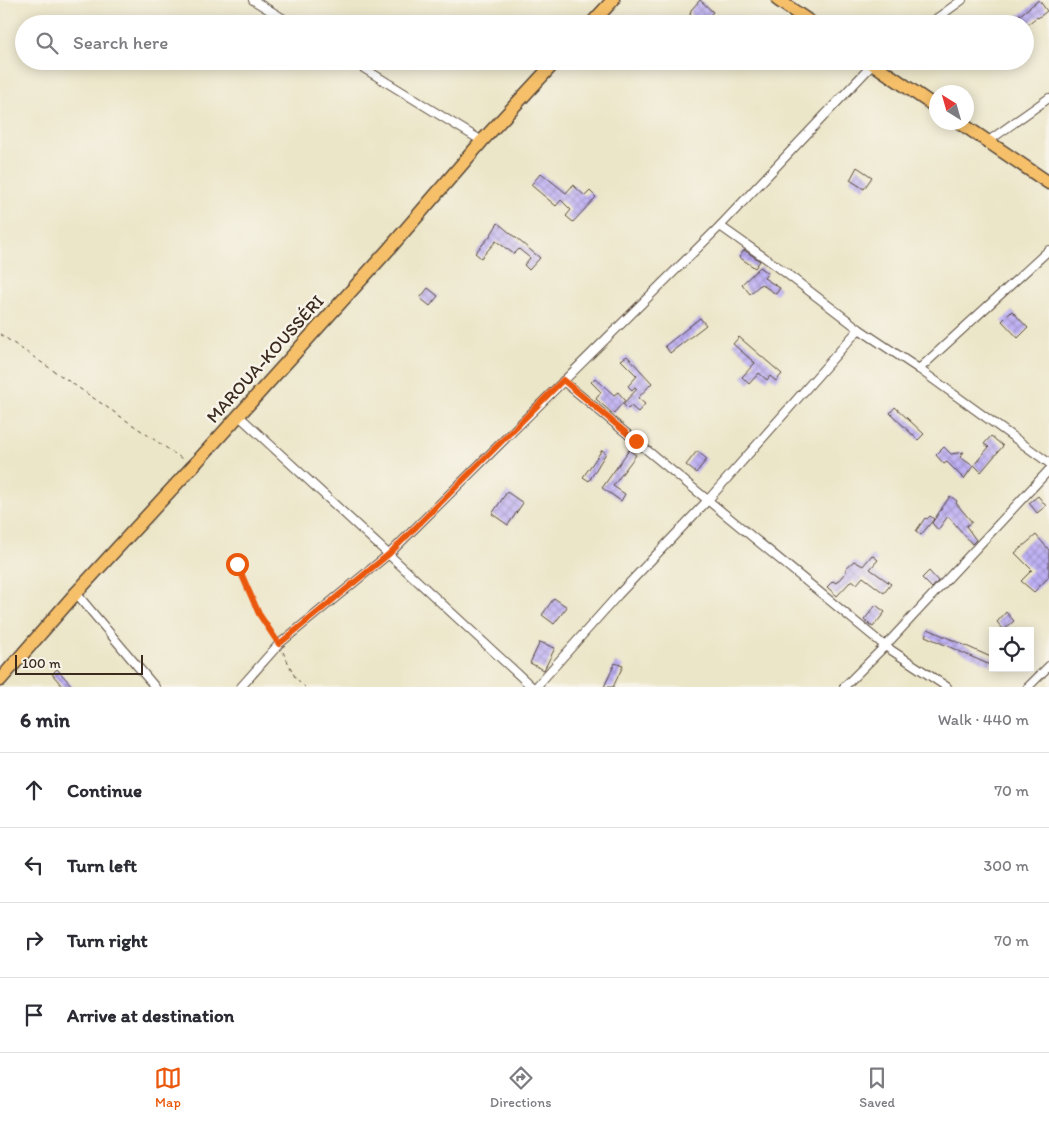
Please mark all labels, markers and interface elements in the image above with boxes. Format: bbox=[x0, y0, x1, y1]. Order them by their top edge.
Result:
search box bbox=[15, 15, 1034, 70]
icon: search bbox=[33, 29, 61, 57]
text: Search here bbox=[73, 31, 168, 54]
north arrow bbox=[929, 85, 974, 130]
street label: MAROUA-KOUSSÉRI bbox=[202, 290, 328, 428]
route end bbox=[625, 430, 648, 453]
route start bbox=[226, 553, 249, 576]
map controls bbox=[989, 627, 1034, 672]
button: locate bbox=[989, 627, 1034, 672]
scale bar bbox=[15, 652, 142, 675]
text: 100 m bbox=[22, 655, 61, 672]
text: 6 min bbox=[20, 707, 70, 732]
text: Walk · 440 m bbox=[938, 710, 1029, 729]
icon: ahead bbox=[20, 776, 48, 804]
text: Continue bbox=[67, 779, 142, 802]
text: 70 m bbox=[994, 781, 1029, 800]
icon: left bbox=[20, 851, 48, 879]
text: Turn left bbox=[67, 854, 137, 877]
text: 300 m bbox=[984, 856, 1029, 875]
icon: right bbox=[20, 926, 48, 954]
text: Turn right bbox=[67, 929, 148, 952]
text: 70 m bbox=[994, 931, 1029, 950]
icon: arrive bbox=[20, 1001, 48, 1029]
text: Arrive at destination bbox=[67, 1004, 234, 1027]
tab: Map bbox=[154, 1064, 182, 1111]
tab: Directions bbox=[490, 1064, 551, 1111]
tab: Saved bbox=[859, 1064, 895, 1111]

